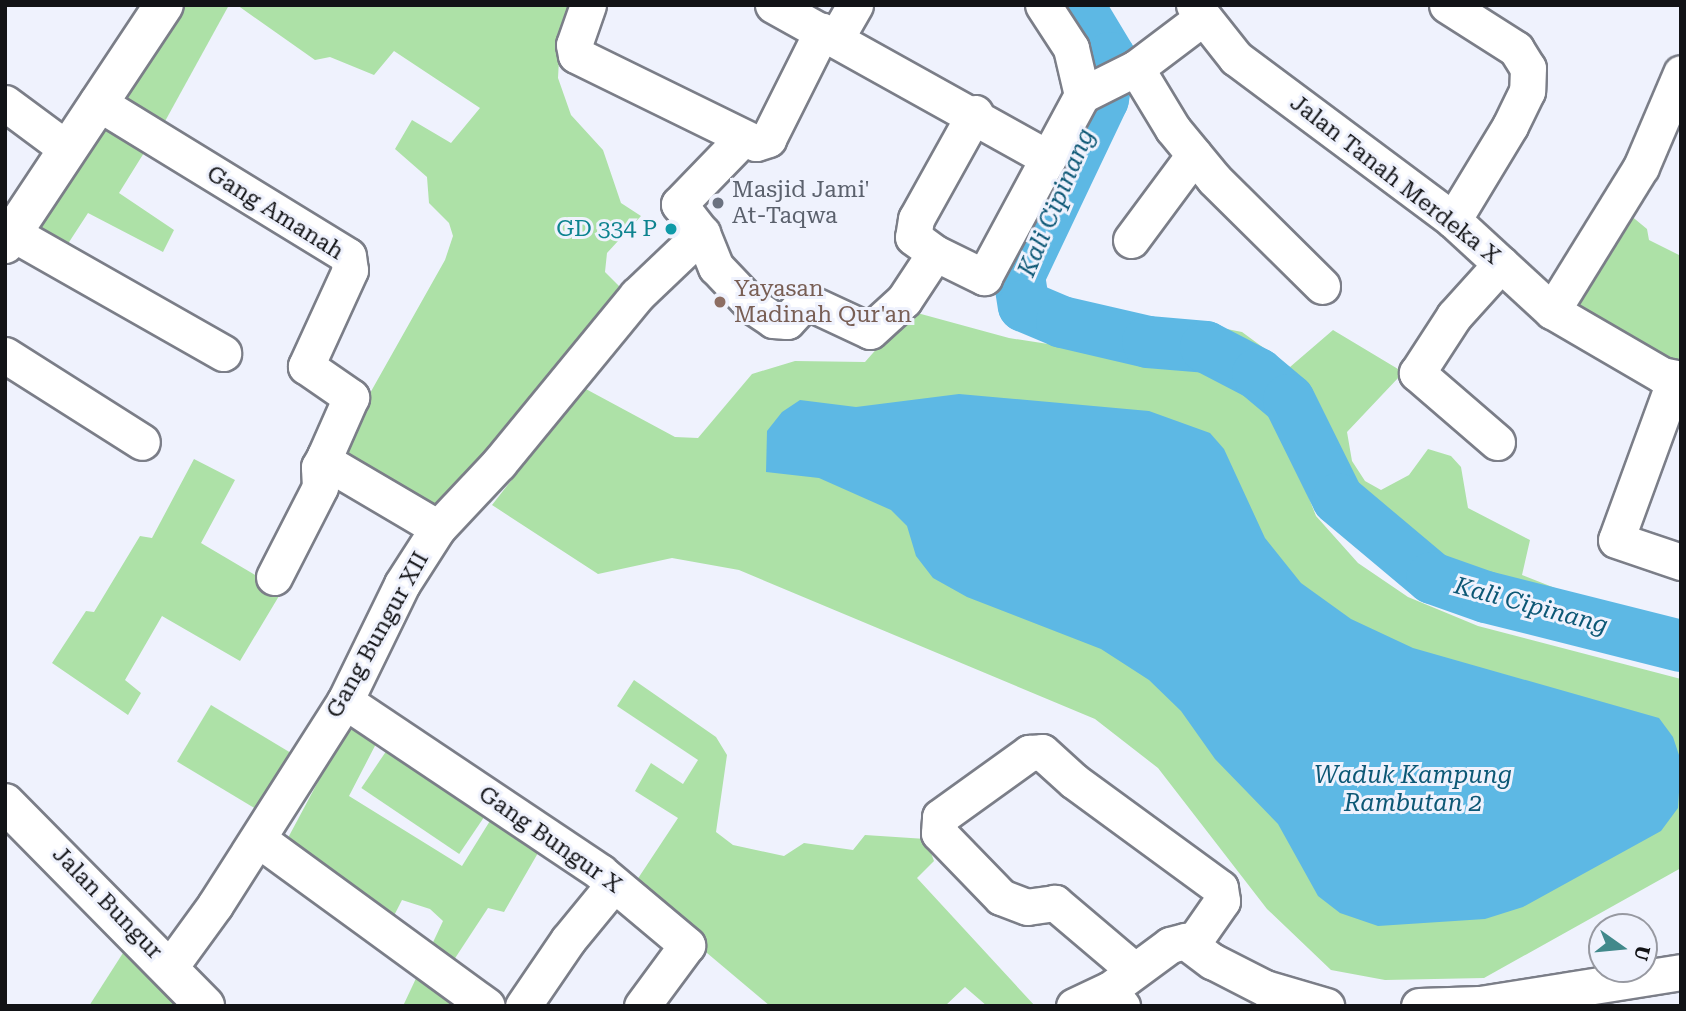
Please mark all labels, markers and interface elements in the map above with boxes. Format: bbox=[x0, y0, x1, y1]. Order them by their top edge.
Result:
street label: Jalan Tanah Merdeka X bbox=[1284, 89, 1506, 271]
water label: Kali Cipinang bbox=[1013, 125, 1101, 281]
street label: Gang Amanah bbox=[201, 160, 349, 266]
place label: Masjid Jami' At-Taqwa bbox=[732, 176, 870, 230]
marker: Masjid Jami' At-Taqwa bbox=[710, 195, 726, 211]
place label: GD 334 P bbox=[556, 215, 657, 243]
marker: GD 334 P bbox=[663, 221, 679, 237]
place label: Yayasan Madinah Qur'an bbox=[734, 275, 912, 329]
marker: Yayasan Madinah Qur'an bbox=[712, 294, 728, 310]
street label: Gang Bungur XII bbox=[321, 547, 435, 723]
water label: Kali Cipinang bbox=[1451, 572, 1611, 640]
water label: Waduk Kampung Rambutan 2 bbox=[1314, 762, 1512, 818]
street label: Gang Bungur X bbox=[473, 780, 627, 900]
street label: Jalan Bungur bbox=[46, 841, 168, 965]
north arrow bbox=[1588, 913, 1658, 983]
text: U bbox=[1629, 943, 1655, 963]

